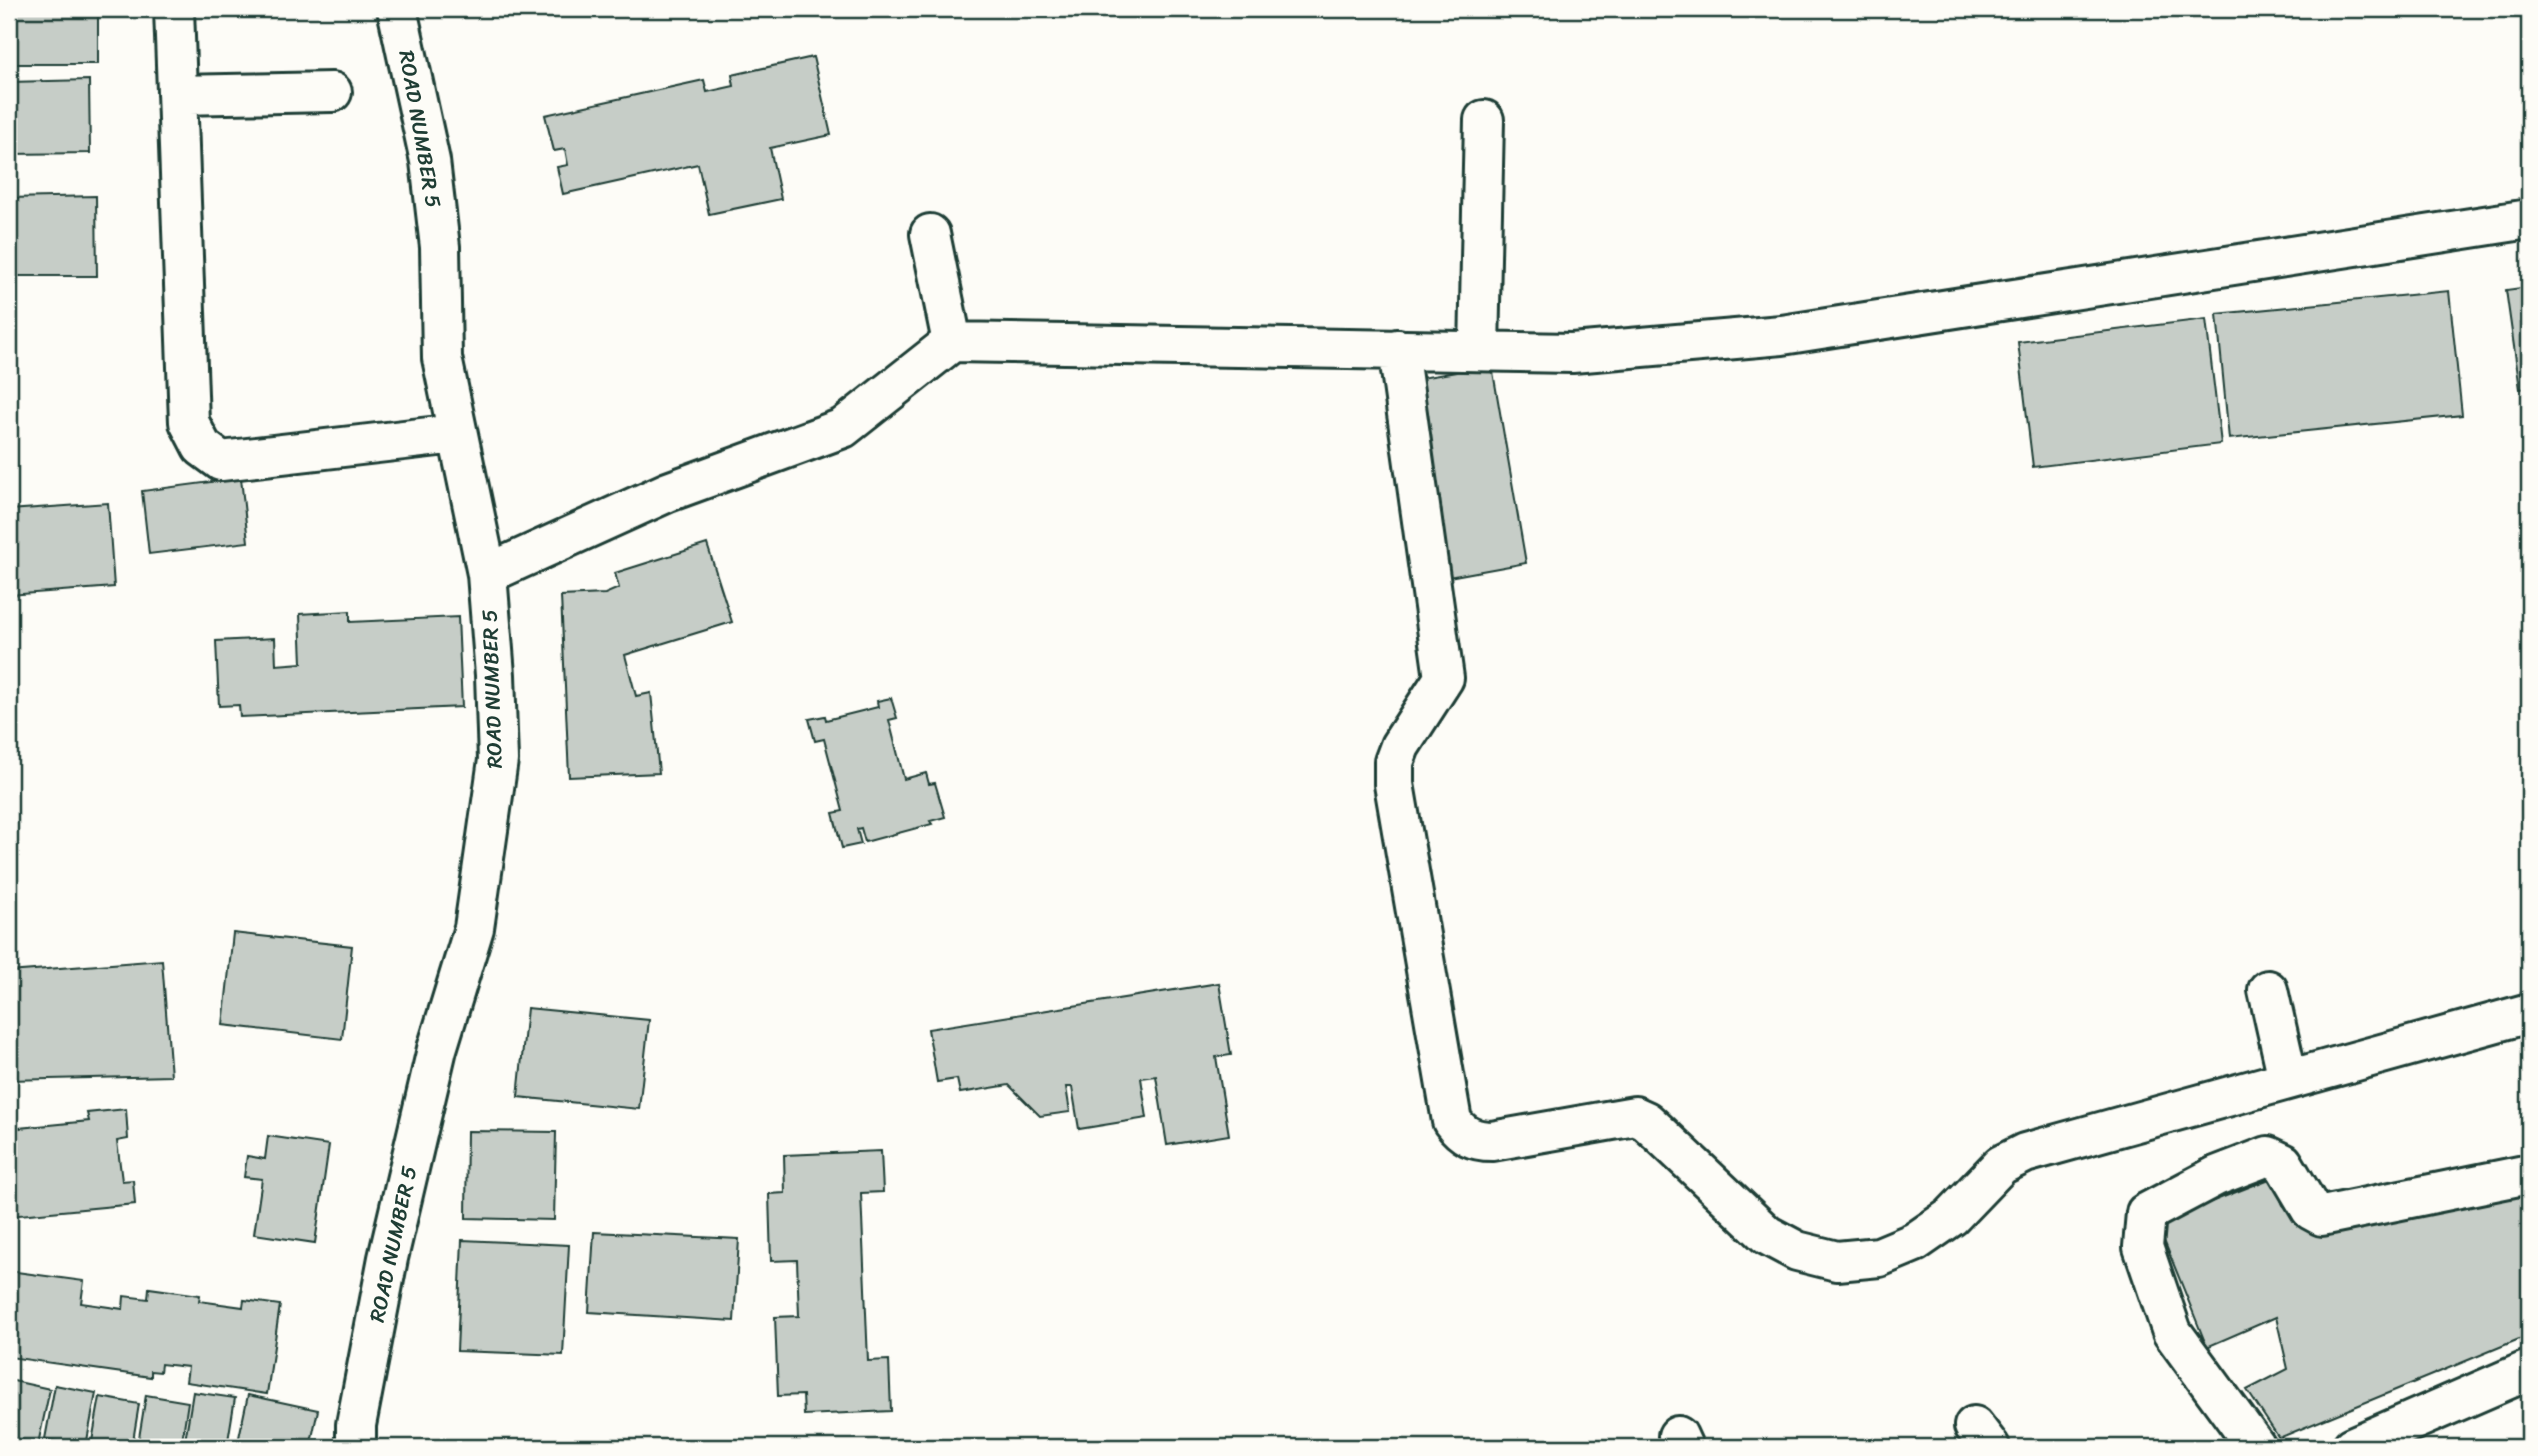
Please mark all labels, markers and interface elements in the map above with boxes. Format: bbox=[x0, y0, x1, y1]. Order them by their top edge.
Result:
street label: ROAD NUMBER 5 bbox=[387, 47, 453, 211]
street label: ROAD NUMBER 5 bbox=[470, 609, 514, 769]
street label: ROAD NUMBER 5 bbox=[358, 1162, 428, 1326]

